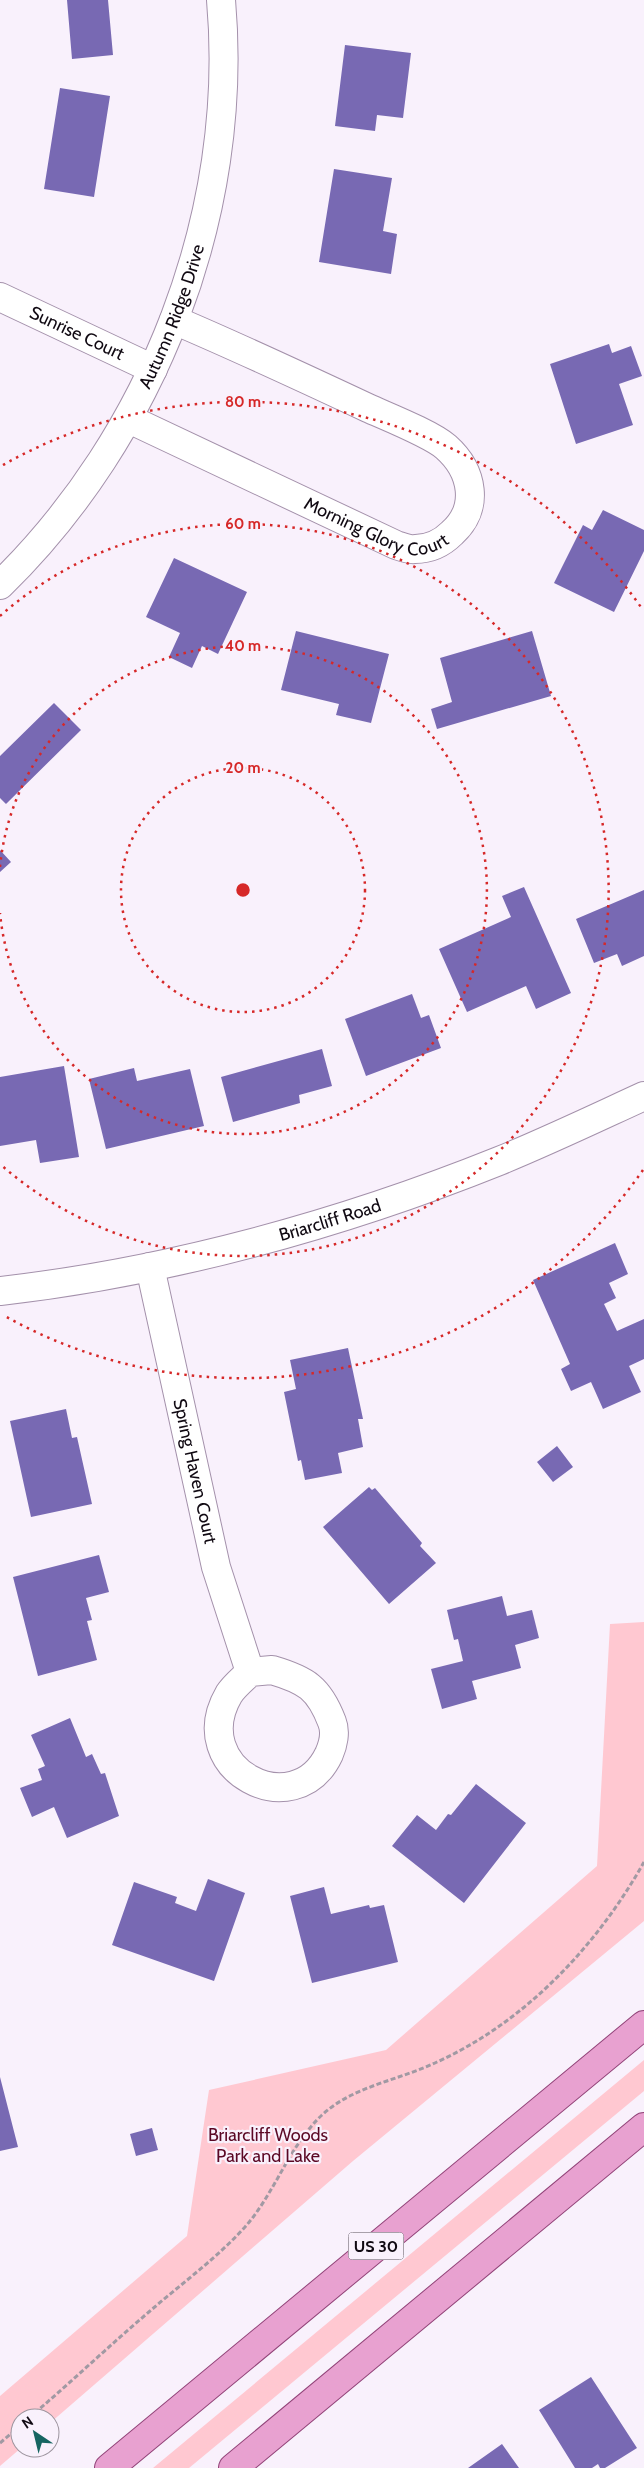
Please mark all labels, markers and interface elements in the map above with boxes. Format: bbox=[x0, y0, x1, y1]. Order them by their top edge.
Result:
street label: Autumn Ridge Drive bbox=[134, 242, 209, 392]
street label: Sunrise Court bbox=[26, 301, 128, 365]
text: 80 m bbox=[225, 393, 261, 411]
street label: Morning Glory Court bbox=[301, 492, 453, 560]
text: 60 m bbox=[225, 515, 261, 533]
text: 40 m bbox=[225, 637, 261, 655]
text: 20 m bbox=[226, 759, 260, 777]
centre of rings bbox=[234, 881, 252, 899]
street label: Briarcliff Road bbox=[276, 1194, 384, 1246]
street label: Spring Haven Court bbox=[168, 1397, 222, 1546]
park label: Briarcliff Woods Park and Lake bbox=[208, 2124, 328, 2167]
road number: US 30 bbox=[348, 2232, 404, 2260]
north arrow bbox=[10, 2408, 60, 2458]
text: N bbox=[18, 2412, 37, 2433]

